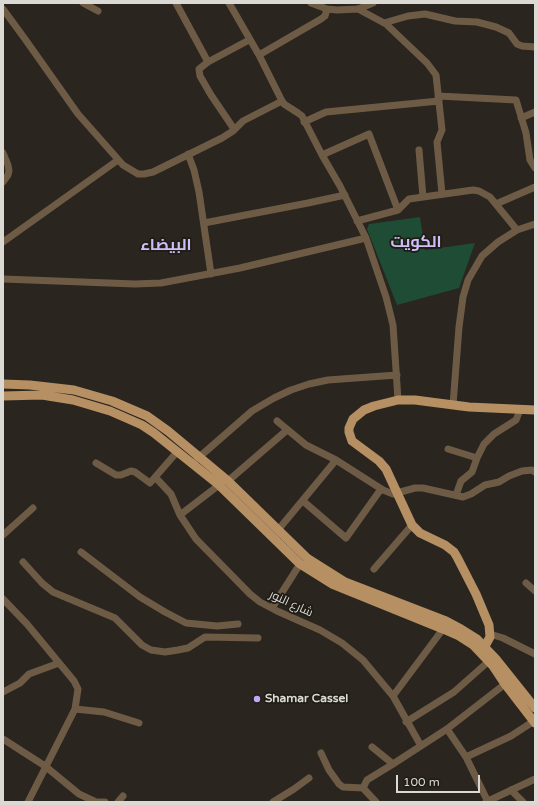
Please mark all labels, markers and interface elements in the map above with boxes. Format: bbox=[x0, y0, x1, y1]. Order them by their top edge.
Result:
district label: الكويت bbox=[390, 233, 442, 253]
district label: البيضاء bbox=[140, 236, 192, 256]
street label: شارع النور bbox=[267, 588, 315, 620]
place label: Shamar Cassel bbox=[265, 692, 348, 706]
marker: Shamar Cassel bbox=[252, 694, 262, 704]
scale bar bbox=[398, 767, 482, 793]
text: 100 m bbox=[403, 775, 440, 789]

